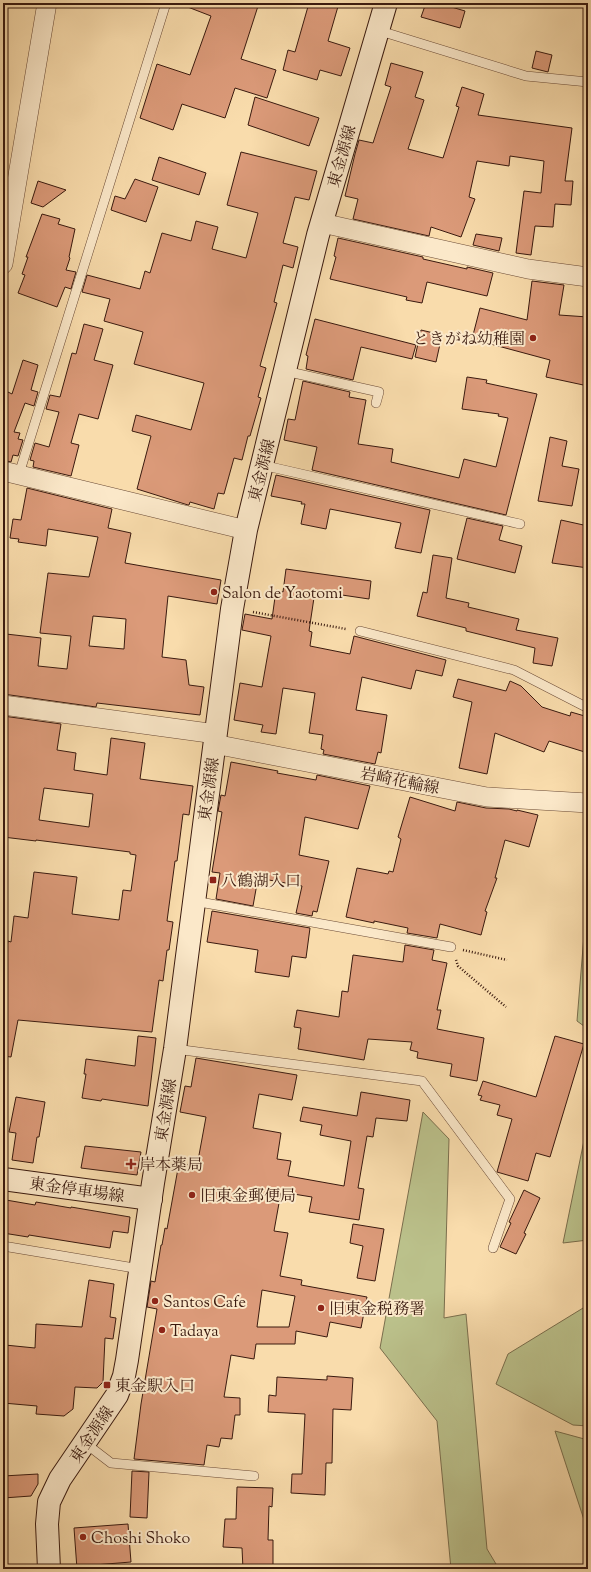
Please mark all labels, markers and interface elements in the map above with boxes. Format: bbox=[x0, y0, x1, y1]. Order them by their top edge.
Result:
street label: 東金源線 bbox=[324, 123, 363, 191]
place label: ときがね幼稚園 bbox=[413, 329, 525, 352]
marker: ときがね幼稚園 bbox=[528, 333, 538, 343]
street label: 東金源線 bbox=[245, 437, 282, 504]
place label: Salon de Yaotomi bbox=[222, 583, 343, 606]
marker: Salon de Yaotomi bbox=[209, 587, 219, 597]
street label: 東金源線 bbox=[195, 756, 226, 823]
street label: 岩崎花輪線 bbox=[358, 764, 441, 801]
place label: 八鶴湖入口 bbox=[221, 871, 301, 894]
marker: 八鶴湖入口 bbox=[208, 875, 218, 885]
street label: 東金源線 bbox=[151, 1077, 184, 1144]
place label: 岸本薬局 bbox=[139, 1155, 203, 1178]
marker: 岸本薬局 bbox=[126, 1159, 136, 1169]
street label: 東金停車場線 bbox=[28, 1173, 126, 1210]
place label: 旧東金郵便局 bbox=[200, 1186, 296, 1209]
marker: 旧東金郵便局 bbox=[187, 1190, 197, 1200]
place label: Santos Cafe bbox=[163, 1292, 246, 1315]
marker: Santos Cafe bbox=[150, 1296, 160, 1306]
place label: 旧東金税務署 bbox=[329, 1299, 425, 1322]
marker: 旧東金税務署 bbox=[316, 1303, 326, 1313]
place label: Tadaya bbox=[170, 1321, 219, 1344]
marker: Tadaya bbox=[157, 1325, 167, 1335]
place label: 東金駅入口 bbox=[115, 1376, 195, 1399]
marker: 東金駅入口 bbox=[102, 1380, 112, 1390]
street label: 東金源線 bbox=[66, 1402, 121, 1468]
place label: Choshi Shoko bbox=[91, 1528, 190, 1551]
marker: Choshi Shoko bbox=[78, 1532, 88, 1542]

